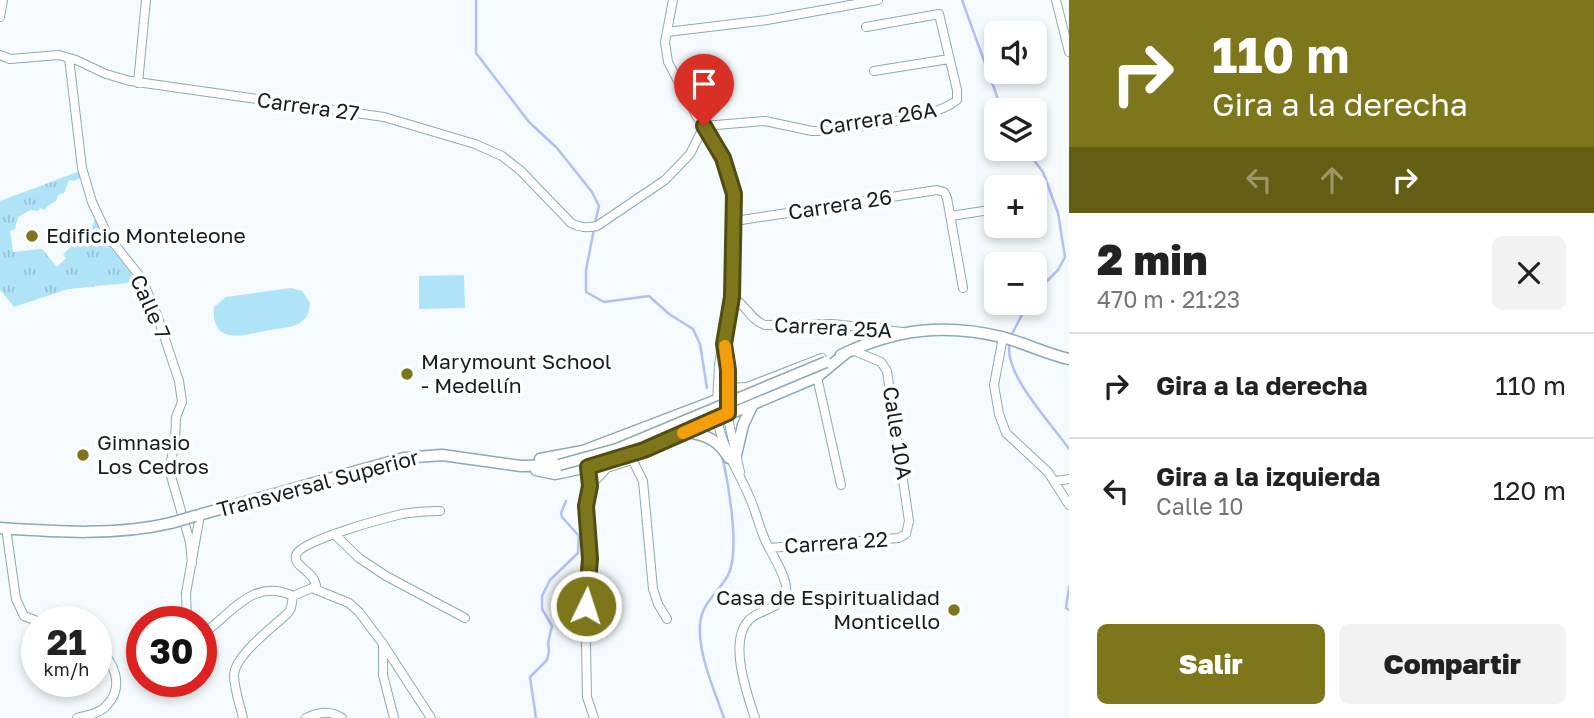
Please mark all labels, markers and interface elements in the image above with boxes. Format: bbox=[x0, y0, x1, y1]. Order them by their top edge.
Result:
map controls bbox=[984, 21, 1047, 315]
button: sound bbox=[984, 21, 1047, 84]
text: 110 m bbox=[1212, 25, 1349, 84]
icon: right bbox=[1097, 28, 1188, 119]
pin bbox=[674, 54, 734, 126]
icon: arrive bbox=[685, 65, 723, 103]
text: Gira a la derecha bbox=[1212, 85, 1468, 123]
street label: Carrera 27 bbox=[255, 86, 361, 126]
street label: Carrera 26A bbox=[817, 96, 938, 140]
button: layers bbox=[984, 98, 1047, 161]
icon: left bbox=[1240, 161, 1278, 199]
icon: ahead bbox=[1313, 161, 1351, 199]
icon: right bbox=[1386, 161, 1424, 199]
button: + bbox=[984, 175, 1047, 238]
street label: Carrera 26 bbox=[786, 183, 893, 225]
place label: Edificio Monteleone bbox=[46, 222, 246, 248]
marker: Edificio Monteleone bbox=[24, 228, 40, 244]
text: 2 min bbox=[1097, 234, 1208, 284]
button: close bbox=[1492, 236, 1566, 310]
button: − bbox=[984, 252, 1047, 315]
street label: Calle 7 bbox=[125, 270, 177, 343]
text: 470 m · 21:23 bbox=[1097, 285, 1240, 313]
street label: Carrera 25A bbox=[773, 311, 893, 343]
place label: Marymount School - Medellín bbox=[421, 348, 611, 398]
marker: Marymount School - Medellín bbox=[399, 366, 415, 382]
icon: right bbox=[1097, 367, 1135, 405]
text: Gira a la derecha bbox=[1156, 370, 1368, 401]
text: 110 m bbox=[1495, 370, 1566, 401]
street label: Calle 10A bbox=[878, 384, 918, 481]
place label: Gimnasio Los Cedros bbox=[97, 429, 209, 479]
street label: Transversal Superior bbox=[214, 444, 421, 522]
marker: Gimnasio Los Cedros bbox=[75, 447, 91, 463]
text: Gira a la izquierda bbox=[1156, 461, 1380, 492]
icon: left bbox=[1097, 472, 1135, 510]
text: 120 m bbox=[1493, 475, 1566, 506]
text: Calle 10 bbox=[1156, 492, 1244, 520]
street label: Carrera 22 bbox=[783, 525, 889, 559]
position arrow bbox=[549, 569, 623, 643]
place label: Casa de Espiritualidad Monticello bbox=[716, 584, 940, 634]
marker: Casa de Espiritualidad Monticello bbox=[946, 602, 962, 618]
speed limit sign: 30 bbox=[126, 606, 217, 697]
text: 21 bbox=[47, 621, 86, 663]
button: Salir bbox=[1097, 624, 1325, 704]
button: Compartir bbox=[1339, 624, 1566, 704]
text: km/h bbox=[44, 658, 89, 680]

